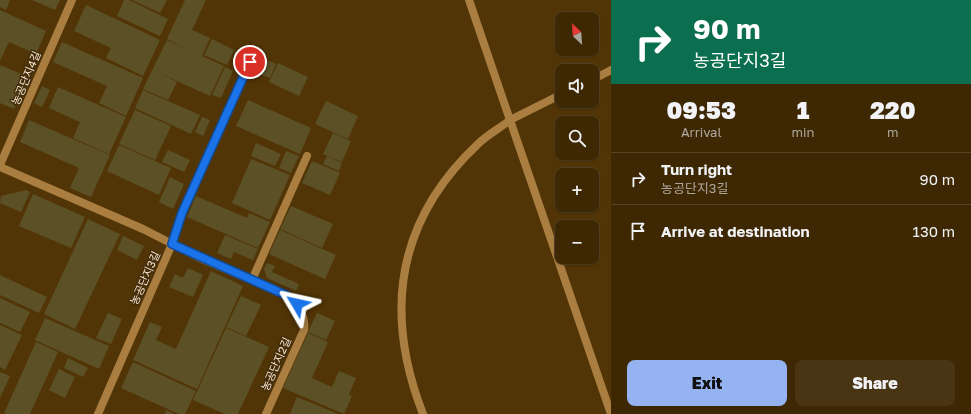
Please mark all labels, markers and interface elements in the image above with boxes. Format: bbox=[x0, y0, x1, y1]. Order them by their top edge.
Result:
north arrow bbox=[555, 12, 599, 56]
map controls bbox=[555, 12, 599, 264]
text: 90 m bbox=[693, 12, 760, 45]
icon: right bbox=[627, 16, 679, 68]
pin bbox=[233, 45, 267, 79]
street label: 농공단지4길 bbox=[8, 49, 43, 107]
text: 농공단지3길 bbox=[693, 49, 786, 71]
icon: arrive bbox=[239, 51, 261, 73]
button: sound bbox=[555, 64, 599, 108]
text: 09:53 bbox=[666, 95, 736, 124]
text: 1 bbox=[797, 95, 809, 124]
text: 220 bbox=[870, 95, 916, 124]
button: search bbox=[555, 116, 599, 160]
text: Arrival bbox=[681, 124, 722, 140]
text: min bbox=[791, 124, 814, 140]
text: m bbox=[887, 124, 898, 140]
text: Turn right bbox=[661, 160, 732, 178]
button: + bbox=[555, 168, 599, 212]
icon: right bbox=[627, 168, 649, 190]
text: 90 m bbox=[920, 170, 955, 188]
text: 농공단지3길 bbox=[661, 180, 728, 196]
button: − bbox=[555, 220, 599, 264]
icon: arrive bbox=[627, 220, 649, 242]
text: Arrive at destination bbox=[661, 222, 810, 240]
text: 130 m bbox=[913, 222, 955, 240]
street label: 농공단지3길 bbox=[127, 249, 162, 306]
position arrow bbox=[276, 283, 318, 325]
street label: 농공단지2길 bbox=[258, 335, 293, 392]
button: Exit bbox=[627, 360, 787, 406]
button: Share bbox=[795, 360, 955, 406]

